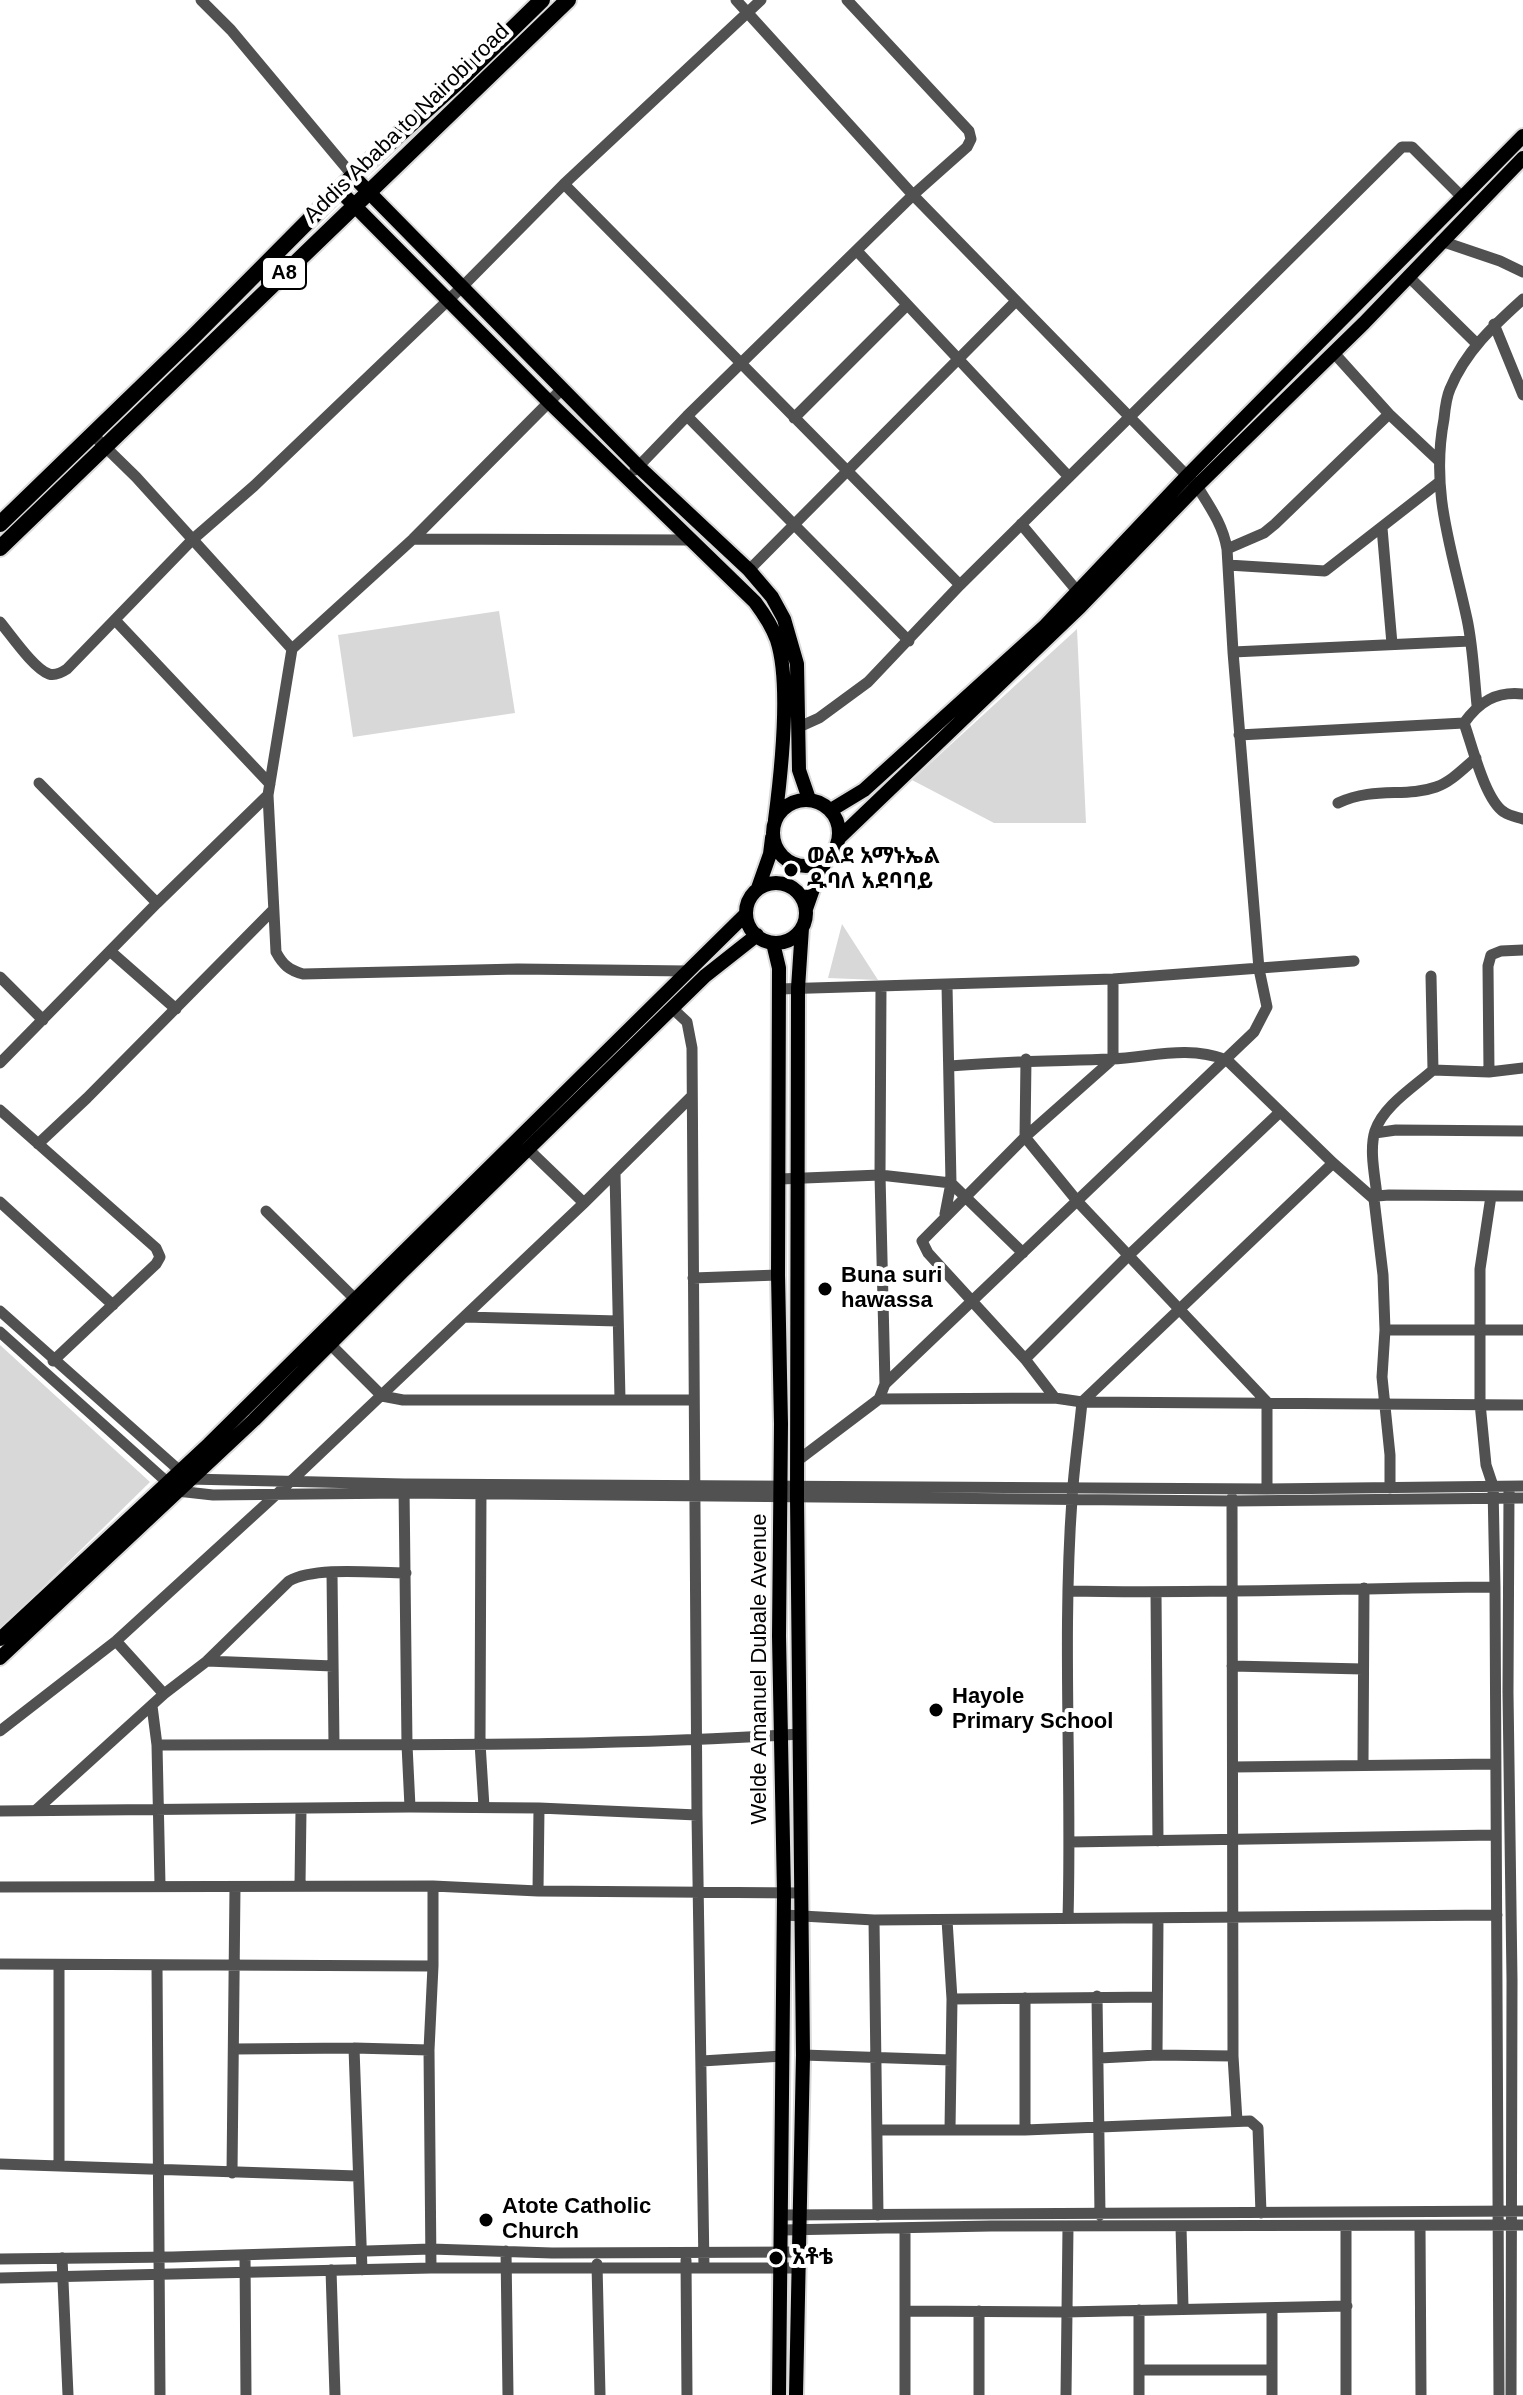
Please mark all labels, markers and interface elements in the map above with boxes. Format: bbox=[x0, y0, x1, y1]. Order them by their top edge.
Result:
street label: Addis Ababa to Nairobi road bbox=[299, 19, 515, 229]
road number: A8 bbox=[262, 257, 306, 289]
place label: ወልደ አማኑኤል ዱባለ አደባባይ bbox=[807, 844, 940, 896]
marker: ወልደ አማኑኤል ዱባለ አደባባይ bbox=[782, 861, 800, 879]
place label: Buna suri hawassa bbox=[841, 1263, 942, 1314]
marker: Buna suri hawassa bbox=[816, 1280, 834, 1298]
street label: Welde Amanuel Dubale Avenue bbox=[747, 1513, 773, 1825]
place label: Hayole Primary School bbox=[952, 1684, 1113, 1736]
marker: Hayole Primary School bbox=[927, 1701, 945, 1719]
place label: Atote Catholic Church bbox=[502, 2194, 651, 2246]
marker: Atote Catholic Church bbox=[477, 2211, 495, 2229]
place label: አቶቴ bbox=[792, 2245, 833, 2271]
marker: አቶቴ bbox=[767, 2249, 785, 2267]

